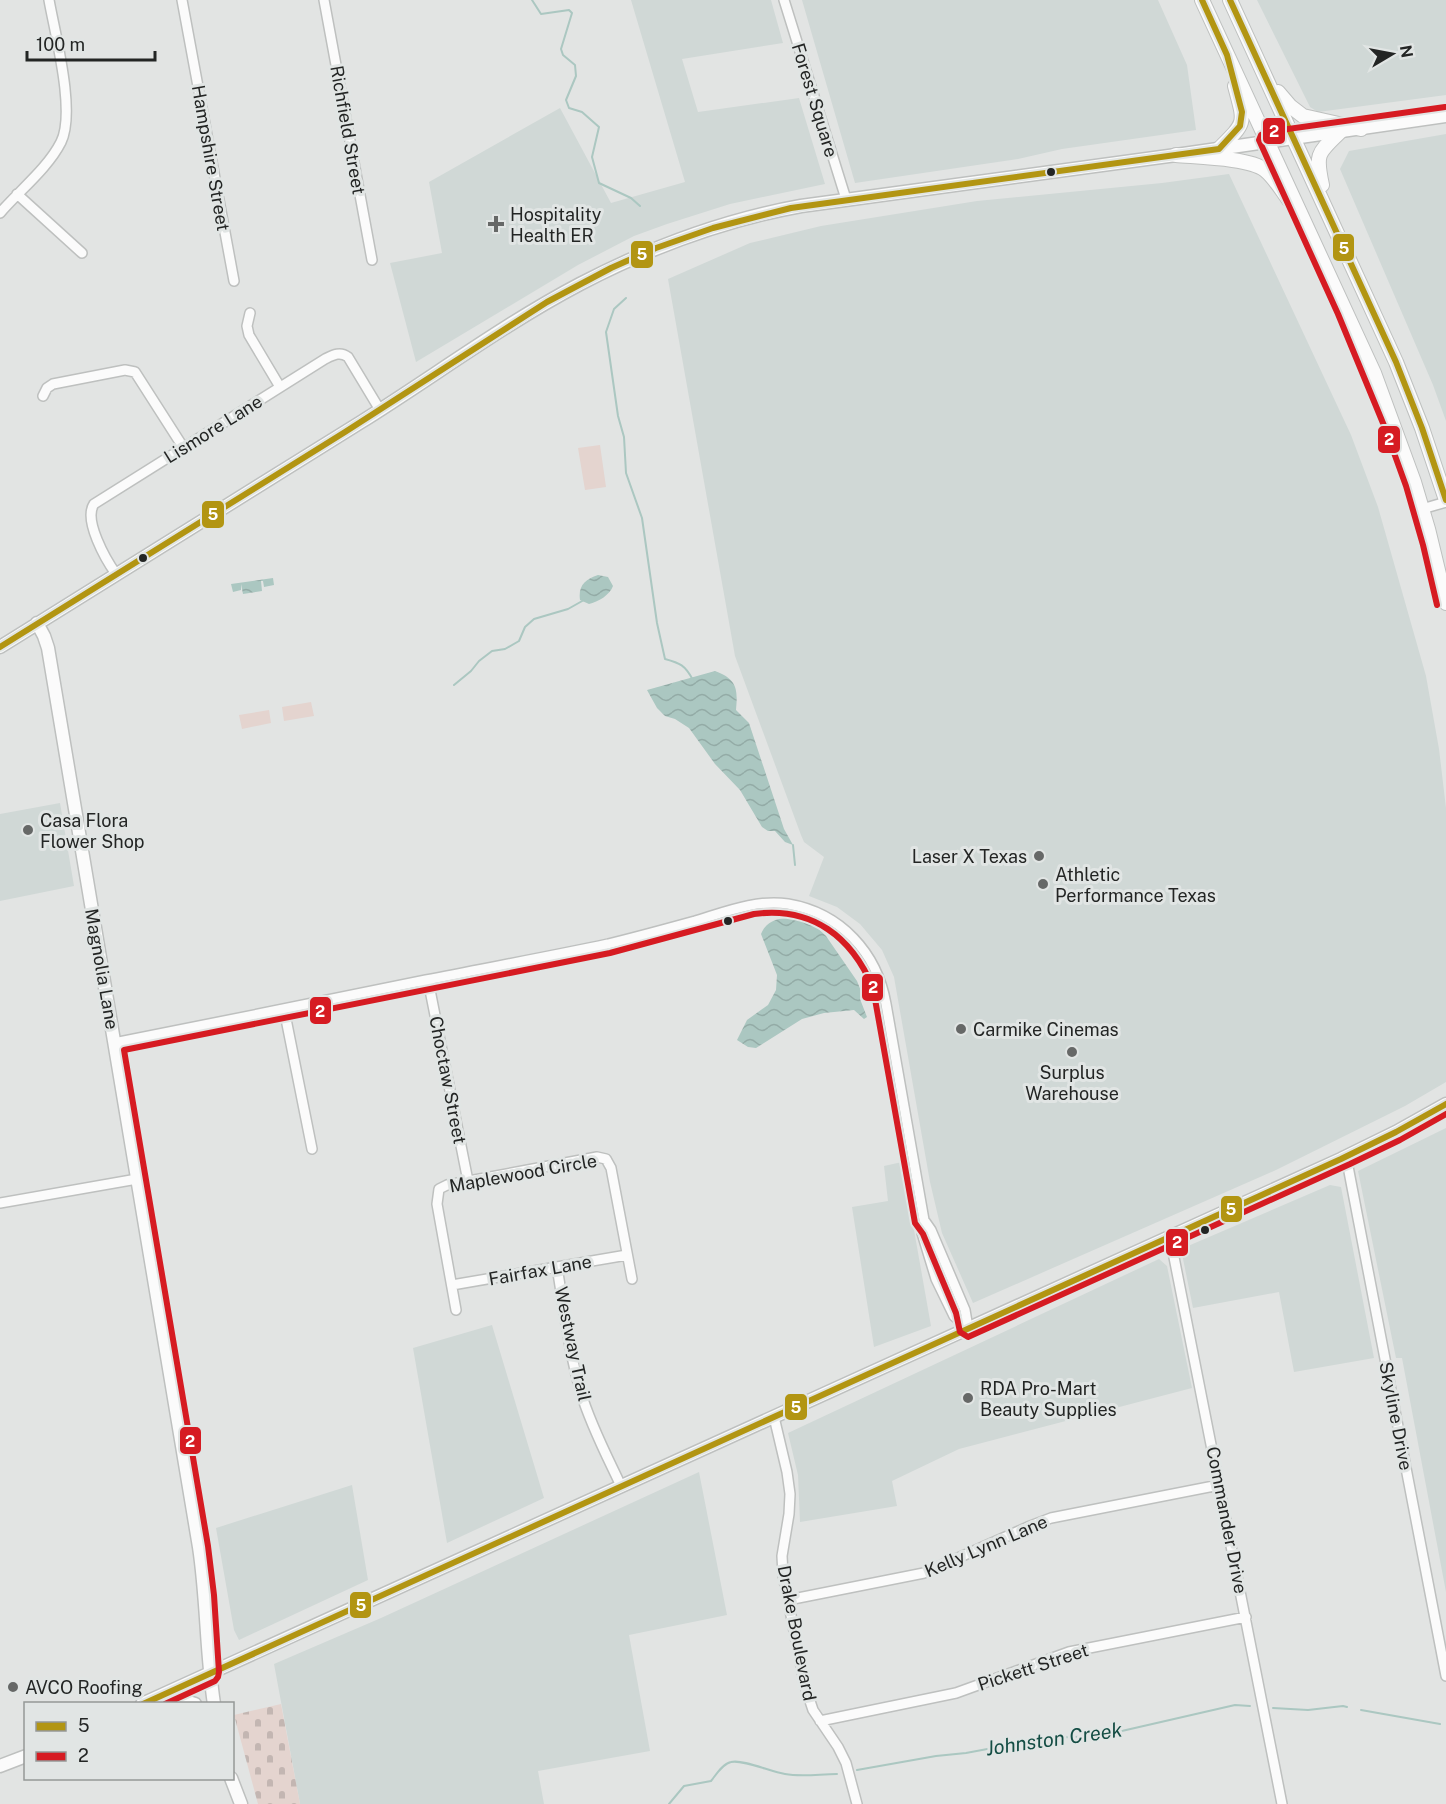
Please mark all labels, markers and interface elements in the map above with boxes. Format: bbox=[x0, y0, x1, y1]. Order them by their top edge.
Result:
scale bar bbox=[27, 24, 154, 62]
north arrow bbox=[1362, 24, 1422, 84]
text: 100 m bbox=[36, 34, 85, 55]
street label: Forest Square bbox=[788, 40, 842, 160]
text: N bbox=[1396, 44, 1417, 59]
street label: Richfield Street bbox=[326, 64, 370, 196]
street label: Hampshire Street bbox=[188, 83, 234, 233]
line badge: 2 bbox=[1262, 117, 1286, 145]
text: 2 bbox=[1269, 122, 1279, 141]
unlabelled marker bbox=[1045, 166, 1057, 178]
place label: Hospitality Health ER bbox=[510, 204, 602, 246]
marker: Hospitality Health ER bbox=[487, 215, 505, 233]
line badge: 5 bbox=[1332, 233, 1355, 262]
text: 5 bbox=[1339, 239, 1350, 258]
line badge: 5 bbox=[630, 240, 654, 269]
text: 5 bbox=[637, 245, 648, 264]
street label: Lismore Lane bbox=[160, 390, 266, 468]
line badge: 2 bbox=[1377, 425, 1401, 454]
text: 2 bbox=[1384, 430, 1394, 449]
line badge: 5 bbox=[201, 500, 225, 529]
text: 5 bbox=[208, 505, 219, 524]
unlabelled marker bbox=[137, 552, 149, 564]
place label: Casa Flora Flower Shop bbox=[40, 810, 145, 852]
marker: Casa Flora Flower Shop bbox=[21, 823, 35, 837]
place label: Laser X Texas bbox=[912, 846, 1027, 867]
marker: Laser X Texas bbox=[1032, 849, 1046, 863]
place label: Athletic Performance Texas bbox=[1055, 864, 1216, 906]
marker: Athletic Performance Texas bbox=[1036, 877, 1050, 891]
street label: Magnolia Lane bbox=[81, 907, 123, 1031]
unlabelled marker bbox=[722, 915, 734, 927]
line badge: 2 bbox=[861, 973, 884, 1002]
text: 2 bbox=[868, 978, 878, 997]
line badge: 2 bbox=[309, 996, 332, 1025]
text: 2 bbox=[315, 1002, 325, 1021]
street label: Choctaw Street bbox=[425, 1014, 471, 1146]
place label: Carmike Cinemas bbox=[973, 1019, 1119, 1040]
marker: Carmike Cinemas bbox=[954, 1022, 968, 1036]
marker: Surplus Warehouse bbox=[1065, 1045, 1079, 1059]
place label: Surplus Warehouse bbox=[1025, 1062, 1119, 1104]
street label: Maplewood Circle bbox=[447, 1150, 599, 1196]
line badge: 5 bbox=[1220, 1195, 1243, 1223]
text: 5 bbox=[1226, 1200, 1237, 1219]
unlabelled marker bbox=[1199, 1224, 1211, 1236]
line badge: 2 bbox=[1165, 1228, 1189, 1257]
text: 2 bbox=[1172, 1233, 1182, 1252]
street label: Fairfax Lane bbox=[487, 1251, 593, 1289]
street label: Westway Trail bbox=[551, 1285, 595, 1403]
street label: Skyline Drive bbox=[1375, 1360, 1417, 1472]
place label: RDA Pro-Mart Beauty Supplies bbox=[980, 1378, 1117, 1420]
marker: RDA Pro-Mart Beauty Supplies bbox=[961, 1391, 975, 1405]
line badge: 5 bbox=[784, 1393, 808, 1421]
text: 5 bbox=[791, 1398, 802, 1417]
line badge: 2 bbox=[179, 1426, 202, 1455]
text: 2 bbox=[185, 1432, 195, 1451]
street label: Commander Drive bbox=[1202, 1445, 1252, 1595]
street label: Kelly Lynn Lane bbox=[921, 1511, 1051, 1581]
street label: Drake Boulevard bbox=[774, 1563, 820, 1703]
line badge: 5 bbox=[349, 1591, 372, 1619]
text: 5 bbox=[356, 1596, 367, 1615]
street label: Pickett Street bbox=[975, 1639, 1091, 1695]
place label: AVCO Roofing bbox=[25, 1677, 143, 1698]
marker: AVCO Roofing bbox=[6, 1680, 20, 1694]
legend bbox=[24, 1702, 234, 1780]
text: 5 bbox=[78, 1715, 90, 1736]
water label: Johnston Creek bbox=[984, 1718, 1124, 1760]
text: 2 bbox=[78, 1745, 89, 1766]

